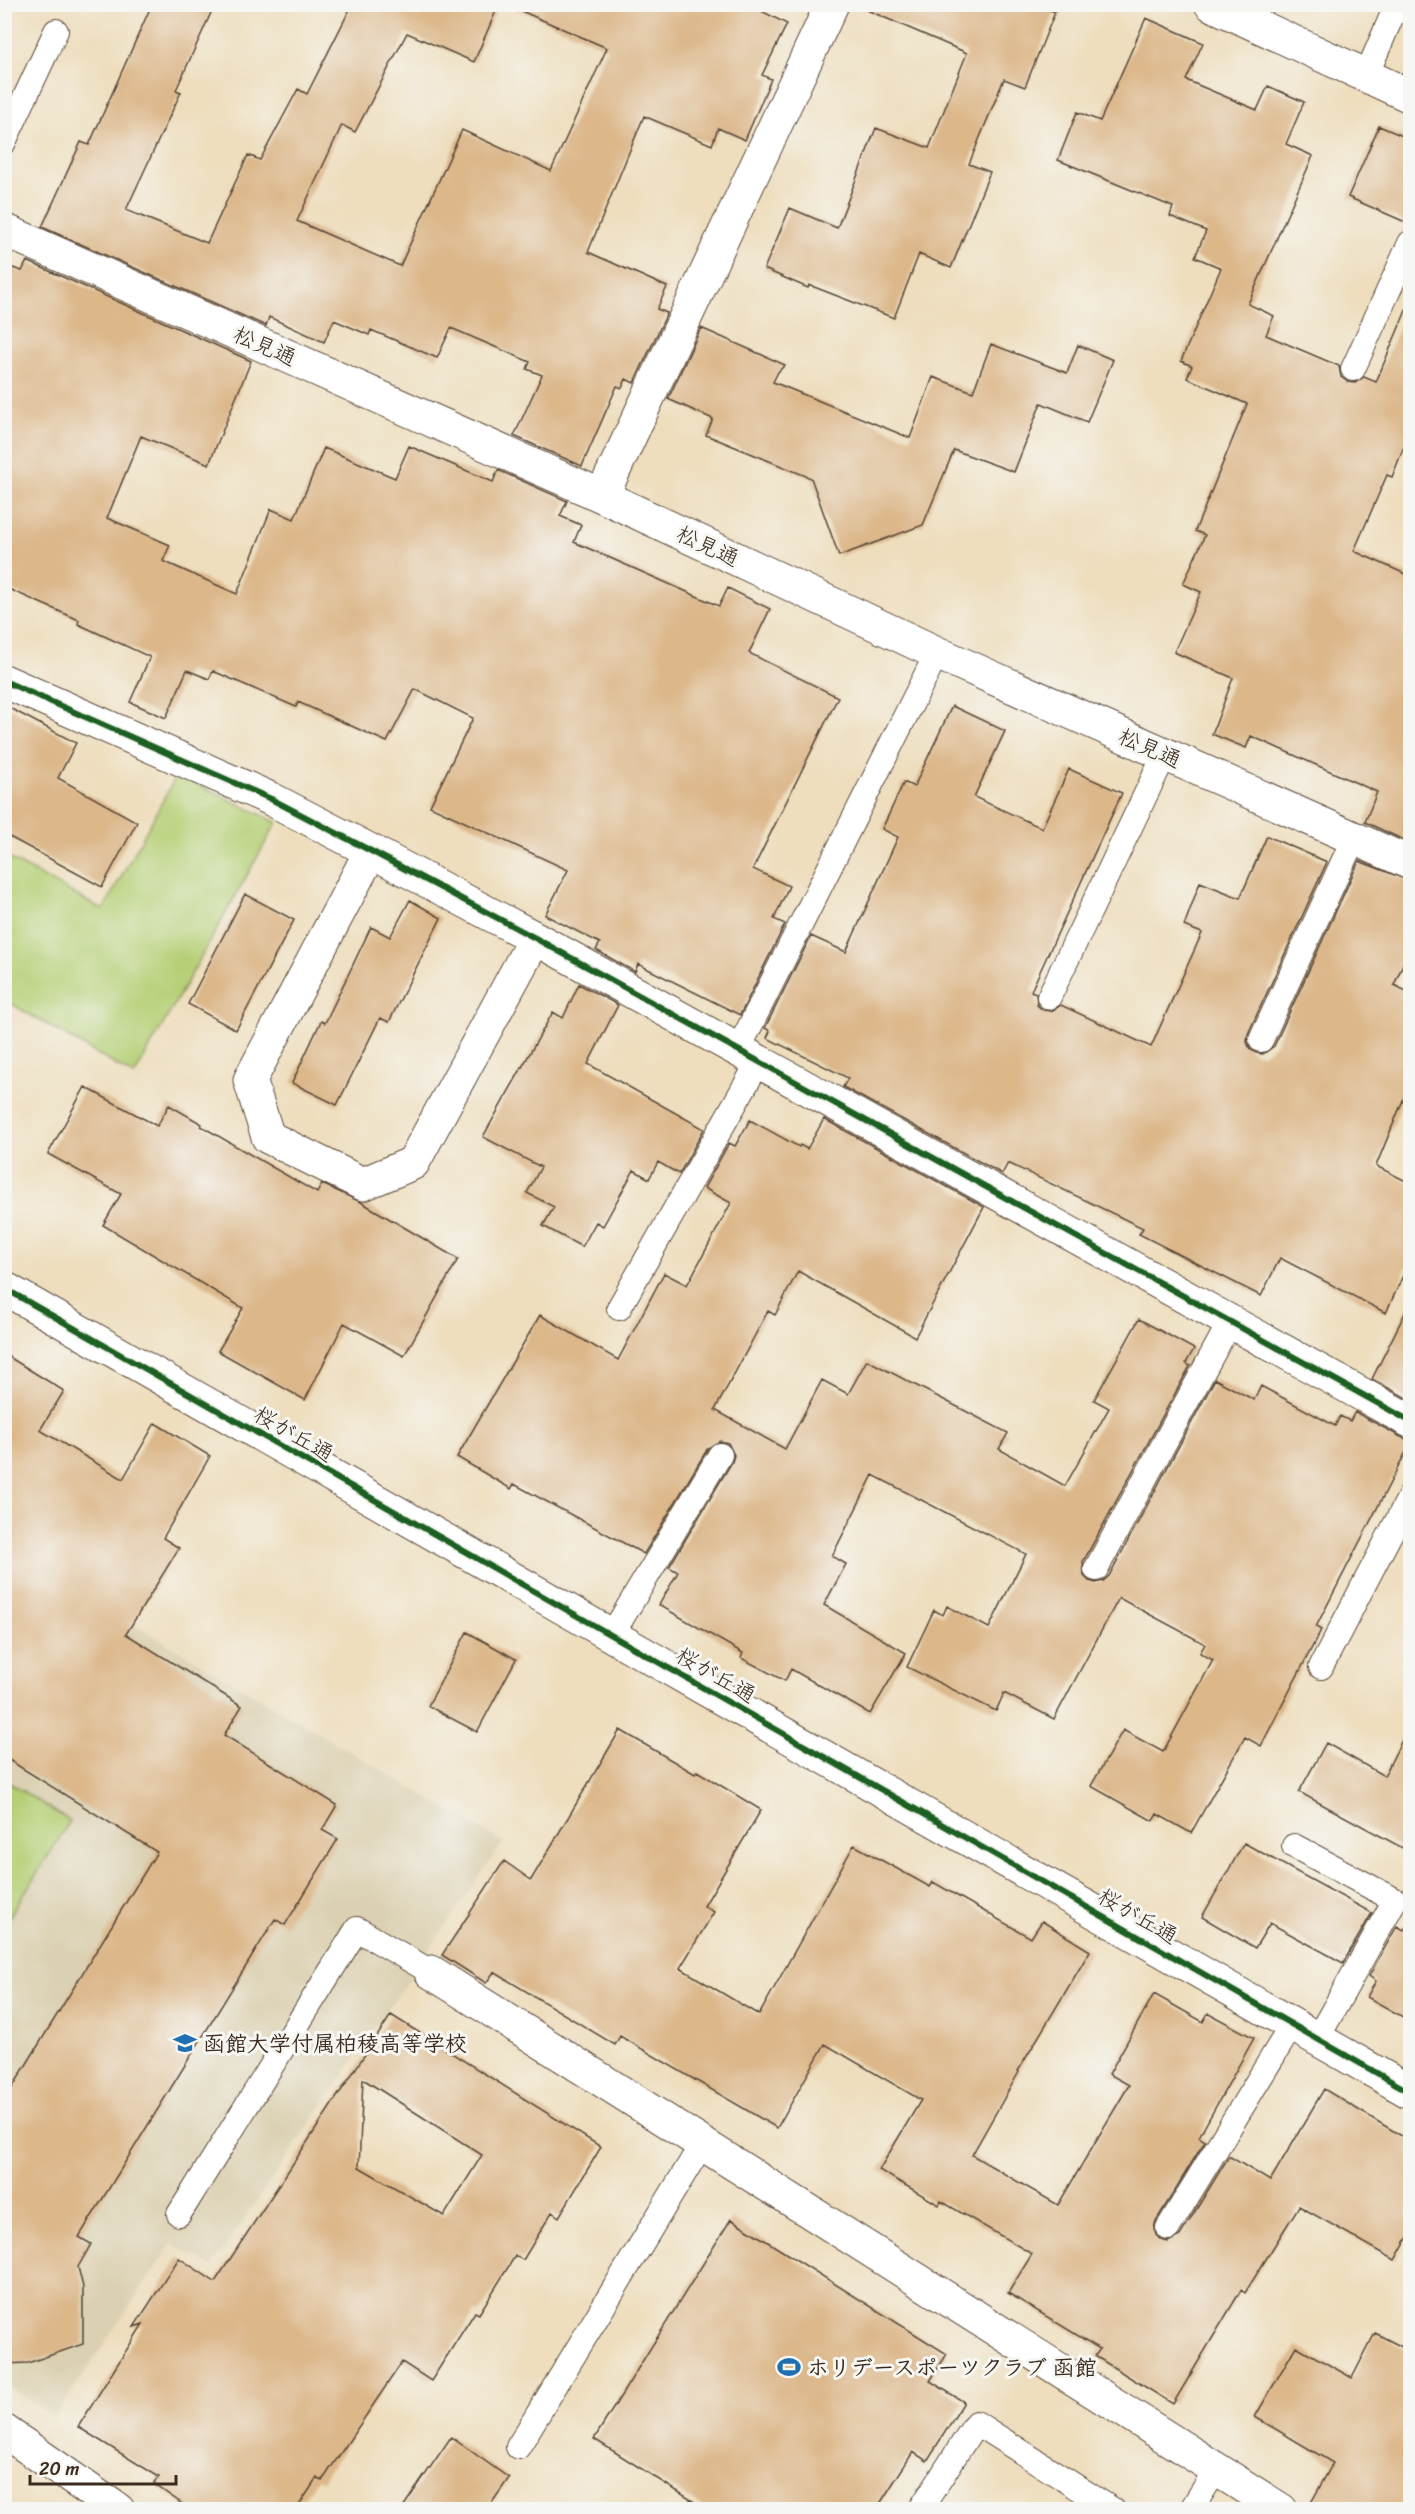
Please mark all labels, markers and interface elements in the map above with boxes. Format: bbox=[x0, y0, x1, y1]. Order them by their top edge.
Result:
street label: 松見通 bbox=[227, 315, 303, 377]
street label: 松見通 bbox=[670, 514, 746, 578]
street label: 松見通 bbox=[1112, 717, 1188, 779]
street label: 桜が丘通 bbox=[246, 1395, 342, 1473]
street label: 桜が丘通 bbox=[668, 1636, 764, 1714]
street label: 桜が丘通 bbox=[1090, 1877, 1186, 1955]
place label: 函館大学付属柏稜高等学校 bbox=[203, 2024, 467, 2063]
school or university icon: 函館大学付属柏稜高等学校 bbox=[172, 2030, 198, 2056]
place label: ホリデースポーツクラブ 函館 bbox=[807, 2348, 1097, 2387]
sports icon: ホリデースポーツクラブ 函館 bbox=[776, 2354, 802, 2380]
scale bar bbox=[30, 2448, 176, 2486]
text: 20 m bbox=[39, 2453, 79, 2485]

